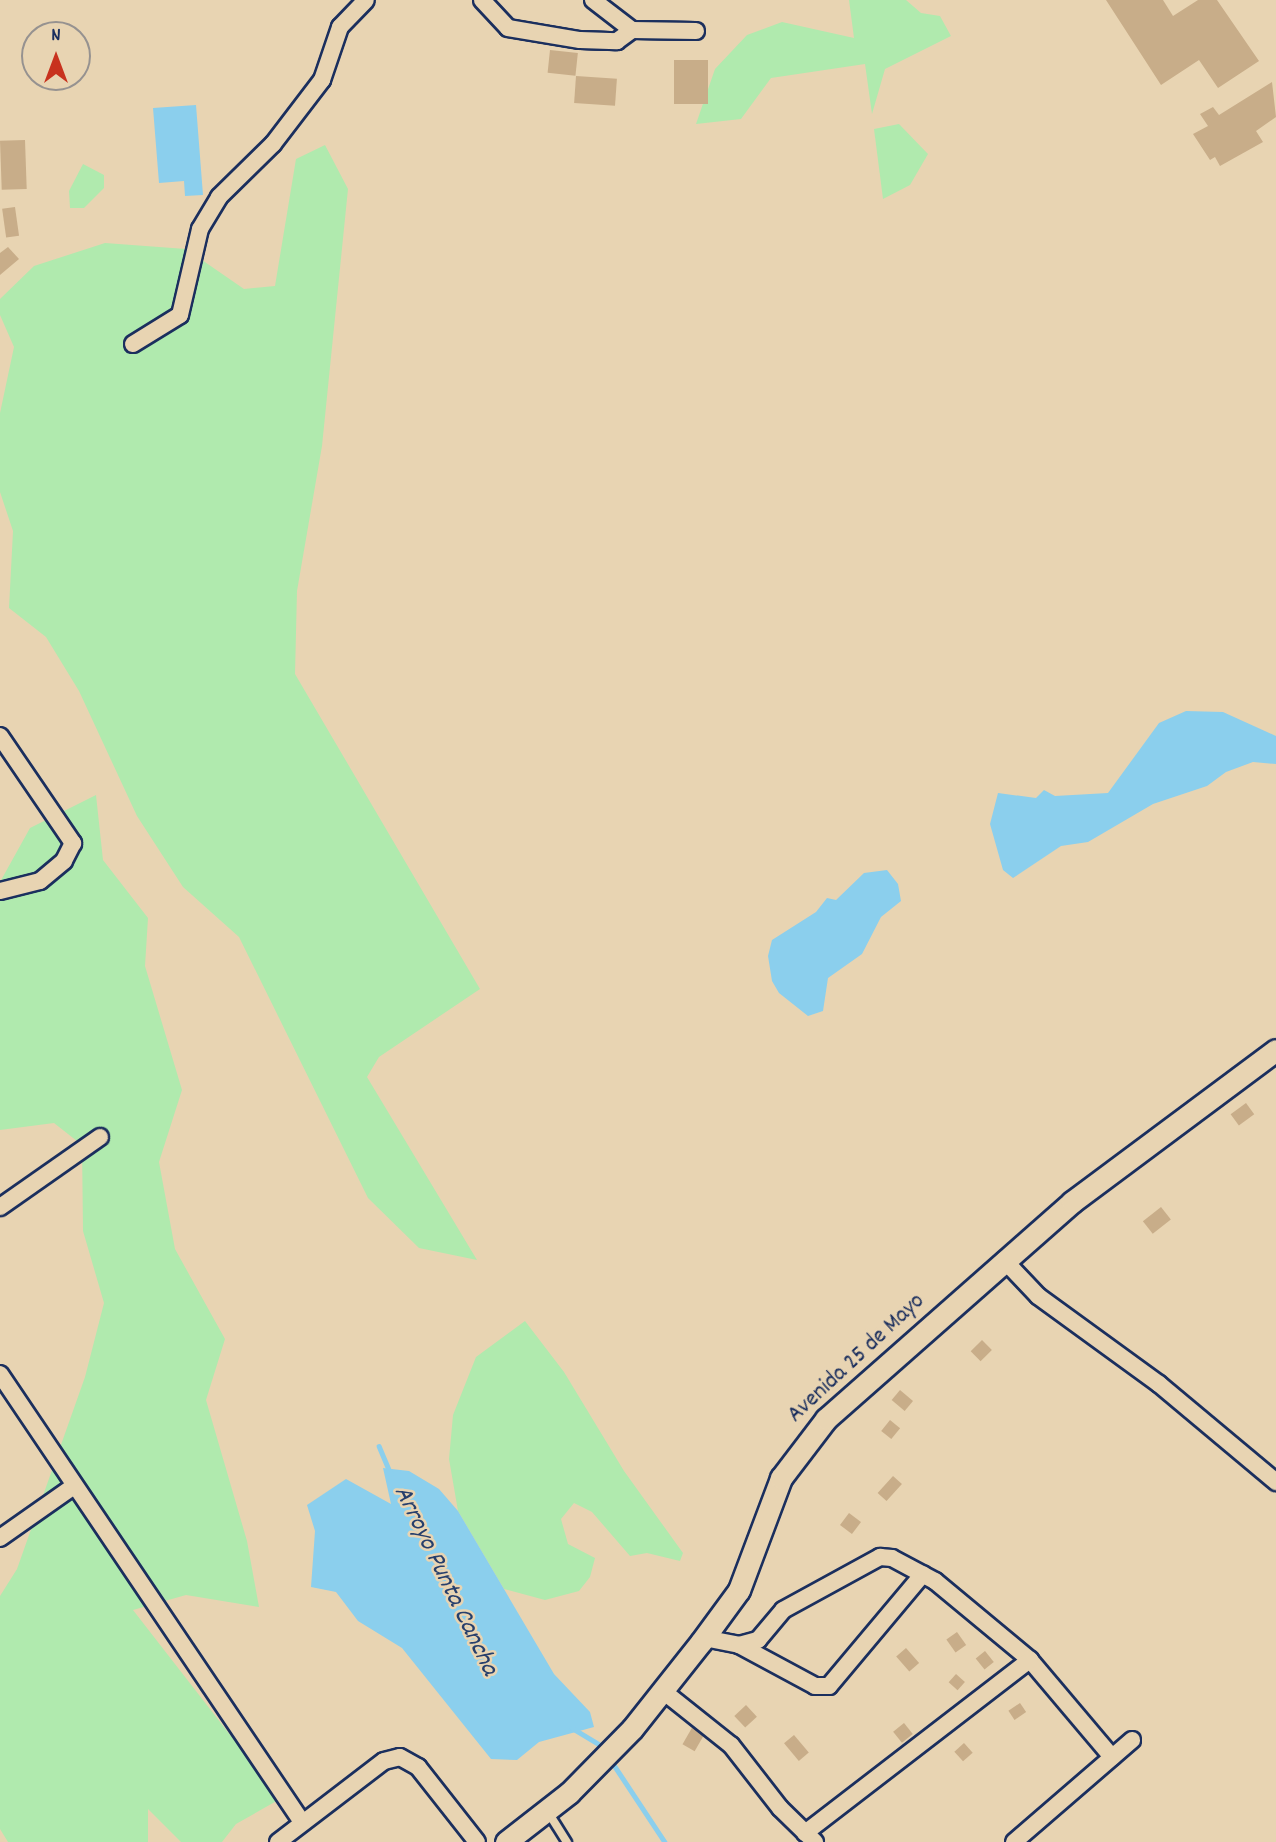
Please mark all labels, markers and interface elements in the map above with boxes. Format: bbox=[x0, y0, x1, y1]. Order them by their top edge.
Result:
north arrow bbox=[21, 21, 91, 91]
text: N bbox=[51, 23, 61, 50]
street label: Avenida 25 de Mayo bbox=[782, 1288, 932, 1430]
water label: Arroyo Punta Cancha bbox=[386, 1481, 504, 1681]

